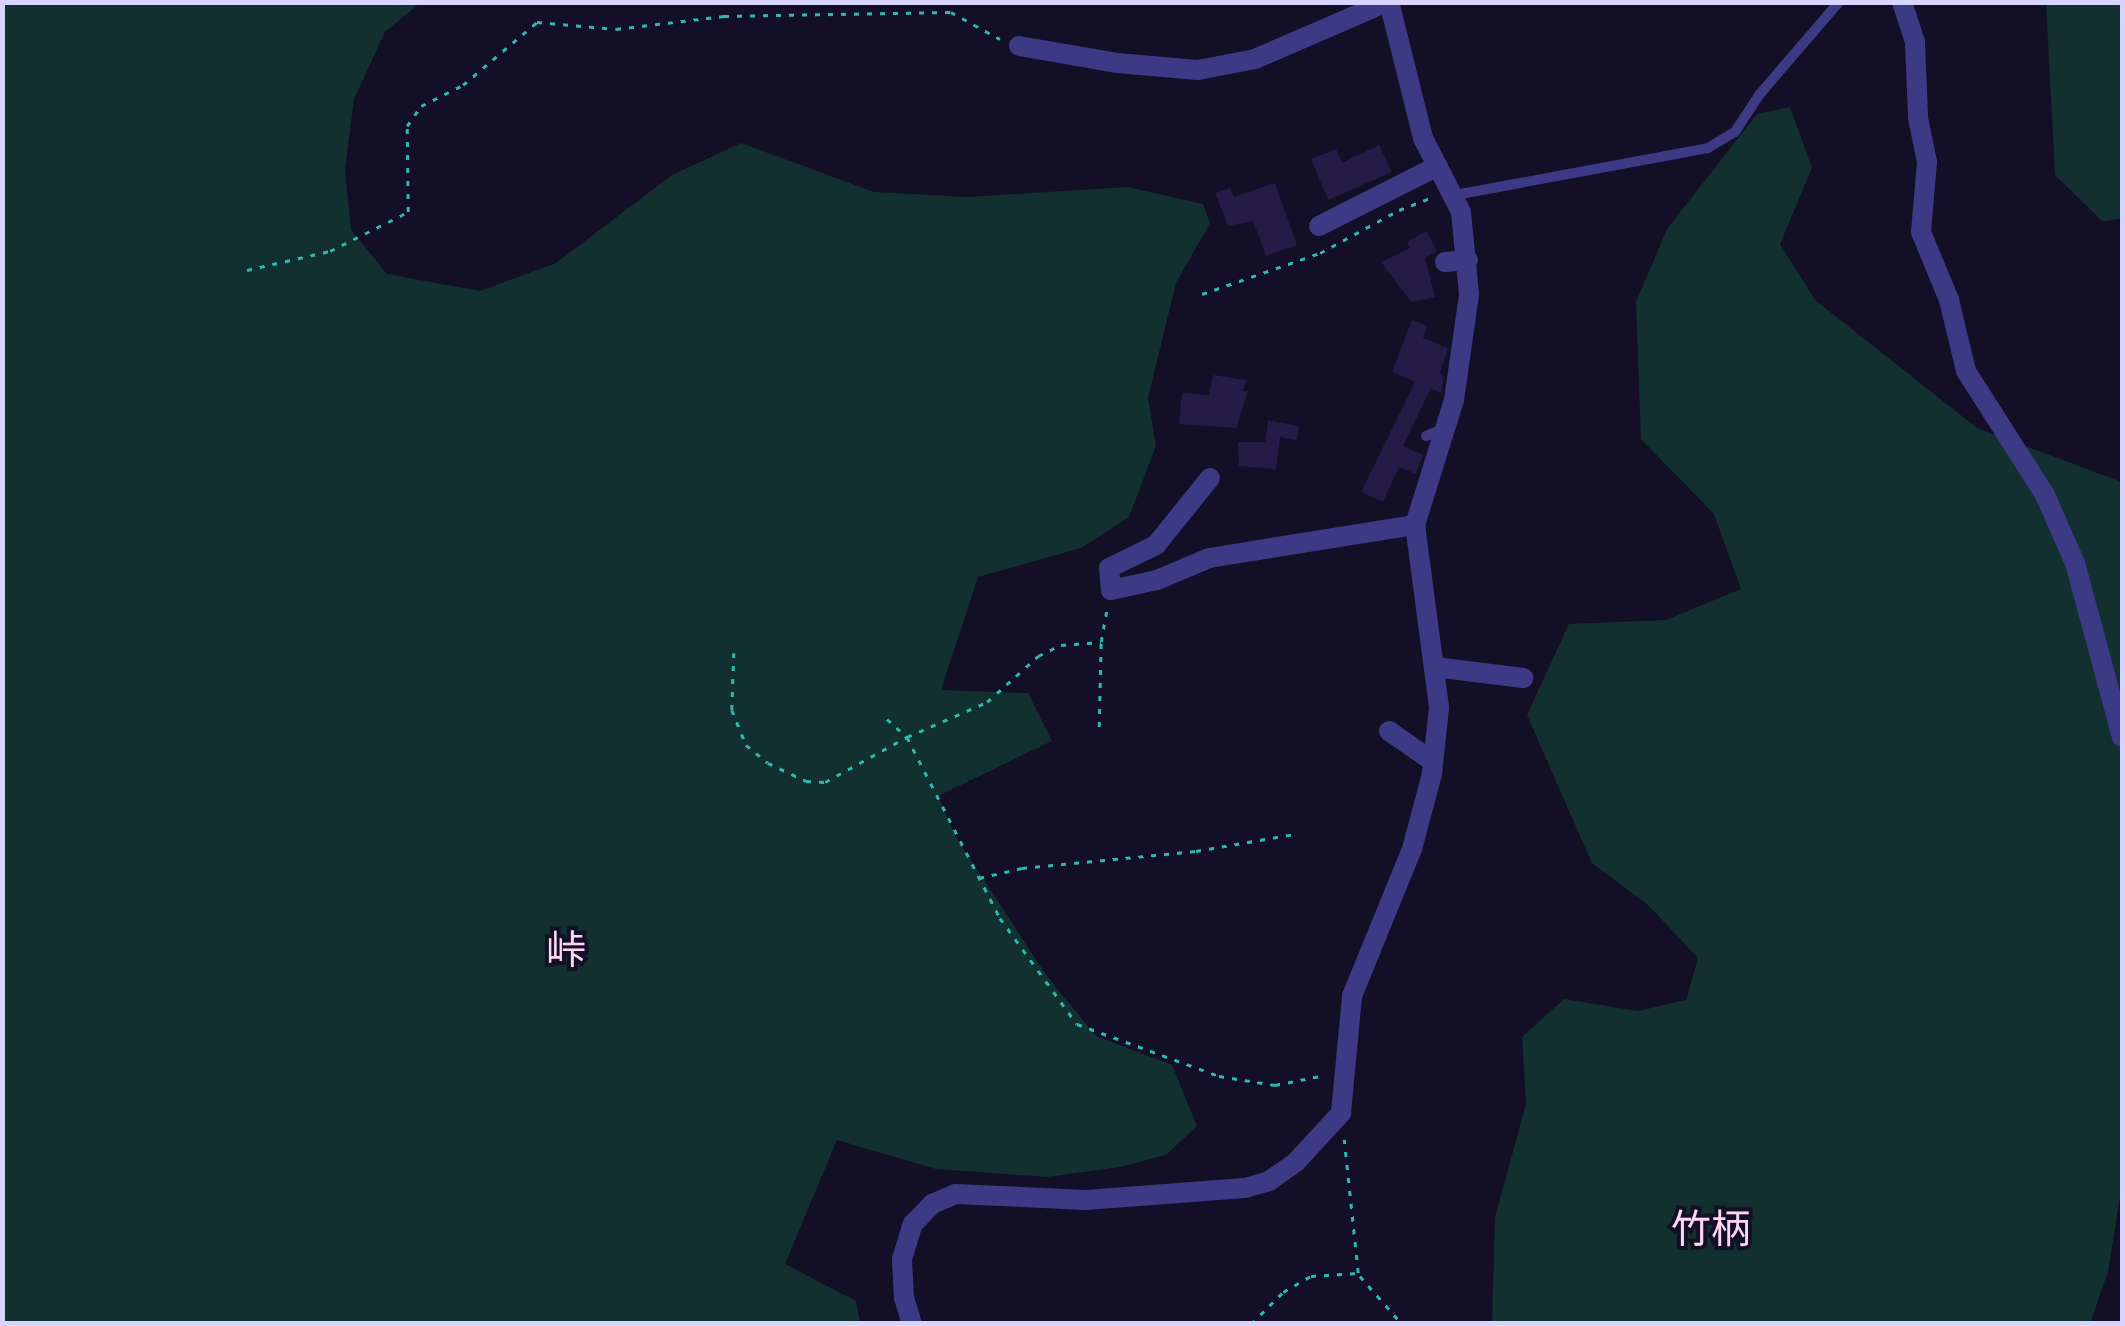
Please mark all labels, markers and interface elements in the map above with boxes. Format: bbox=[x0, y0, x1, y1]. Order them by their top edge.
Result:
district label: 峠 bbox=[546, 925, 586, 973]
district label: 竹柄 bbox=[1671, 1204, 1751, 1252]

